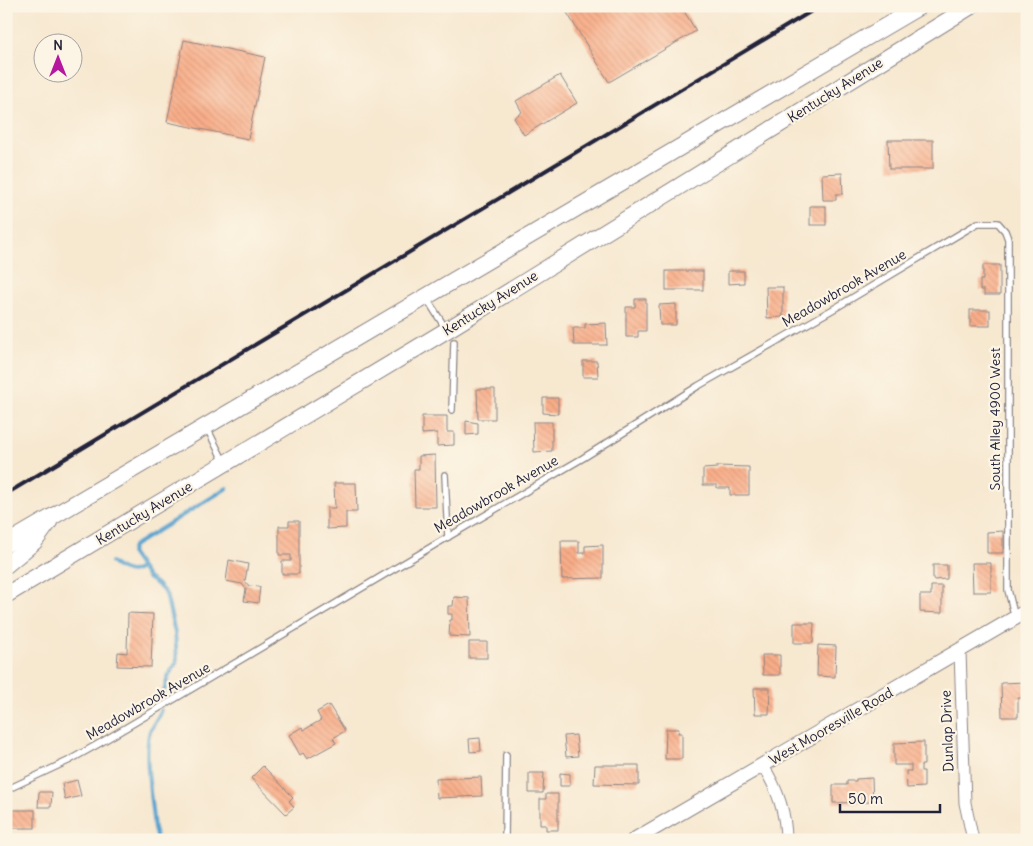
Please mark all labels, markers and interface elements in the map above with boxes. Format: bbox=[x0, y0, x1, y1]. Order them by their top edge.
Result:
north arrow bbox=[32, 32, 82, 82]
text: N bbox=[53, 36, 63, 54]
street label: Kentucky Avenue bbox=[784, 53, 886, 127]
street label: Meadowbrook Avenue bbox=[779, 245, 909, 331]
street label: Kentucky Avenue bbox=[439, 266, 541, 340]
street label: South Alley 4900 West bbox=[986, 347, 1004, 490]
street label: Meadowbrook Avenue bbox=[431, 451, 561, 537]
street label: Kentucky Avenue bbox=[93, 477, 195, 549]
street label: Meadowbrook Avenue bbox=[83, 658, 213, 744]
street label: West Mooresville Road bbox=[766, 683, 896, 769]
street label: Dunlap Drive bbox=[937, 690, 957, 772]
scale bar bbox=[840, 781, 940, 813]
text: 50 m bbox=[848, 789, 883, 808]

